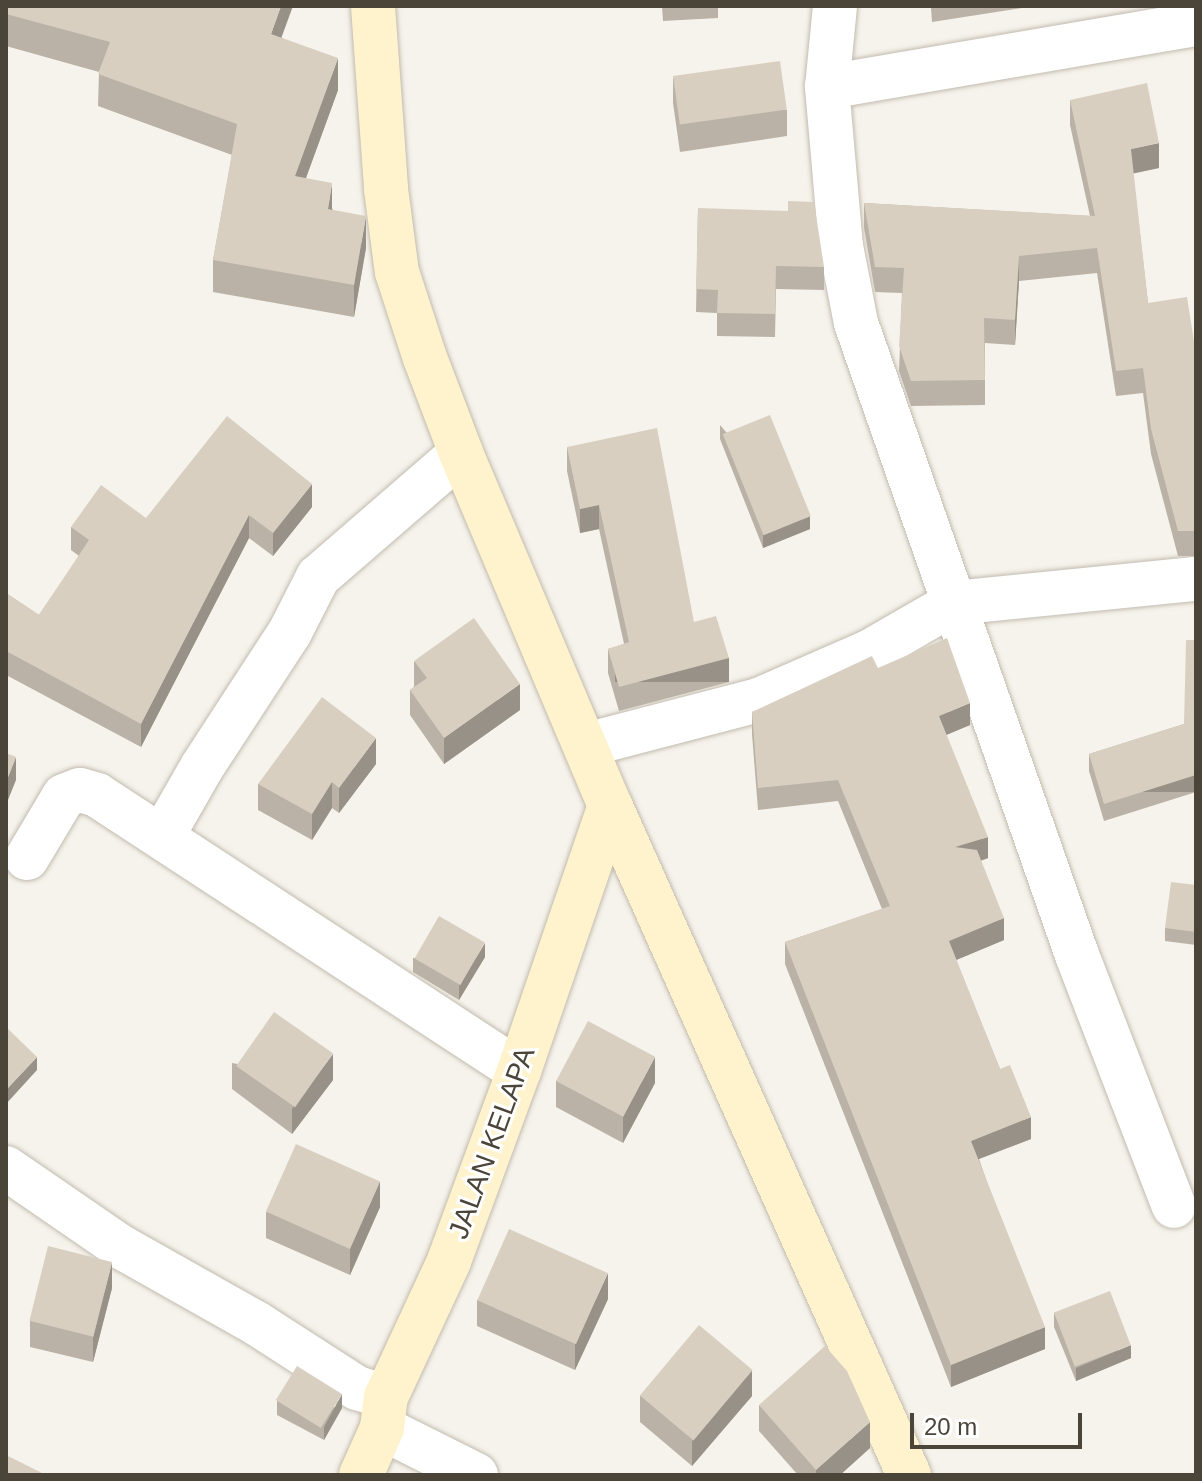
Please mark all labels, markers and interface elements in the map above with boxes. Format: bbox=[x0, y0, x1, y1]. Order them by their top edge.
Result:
street label: JALAN KELAPA bbox=[442, 1042, 542, 1244]
scale bar bbox=[914, 1397, 1086, 1447]
text: 20 m bbox=[924, 1413, 977, 1440]

